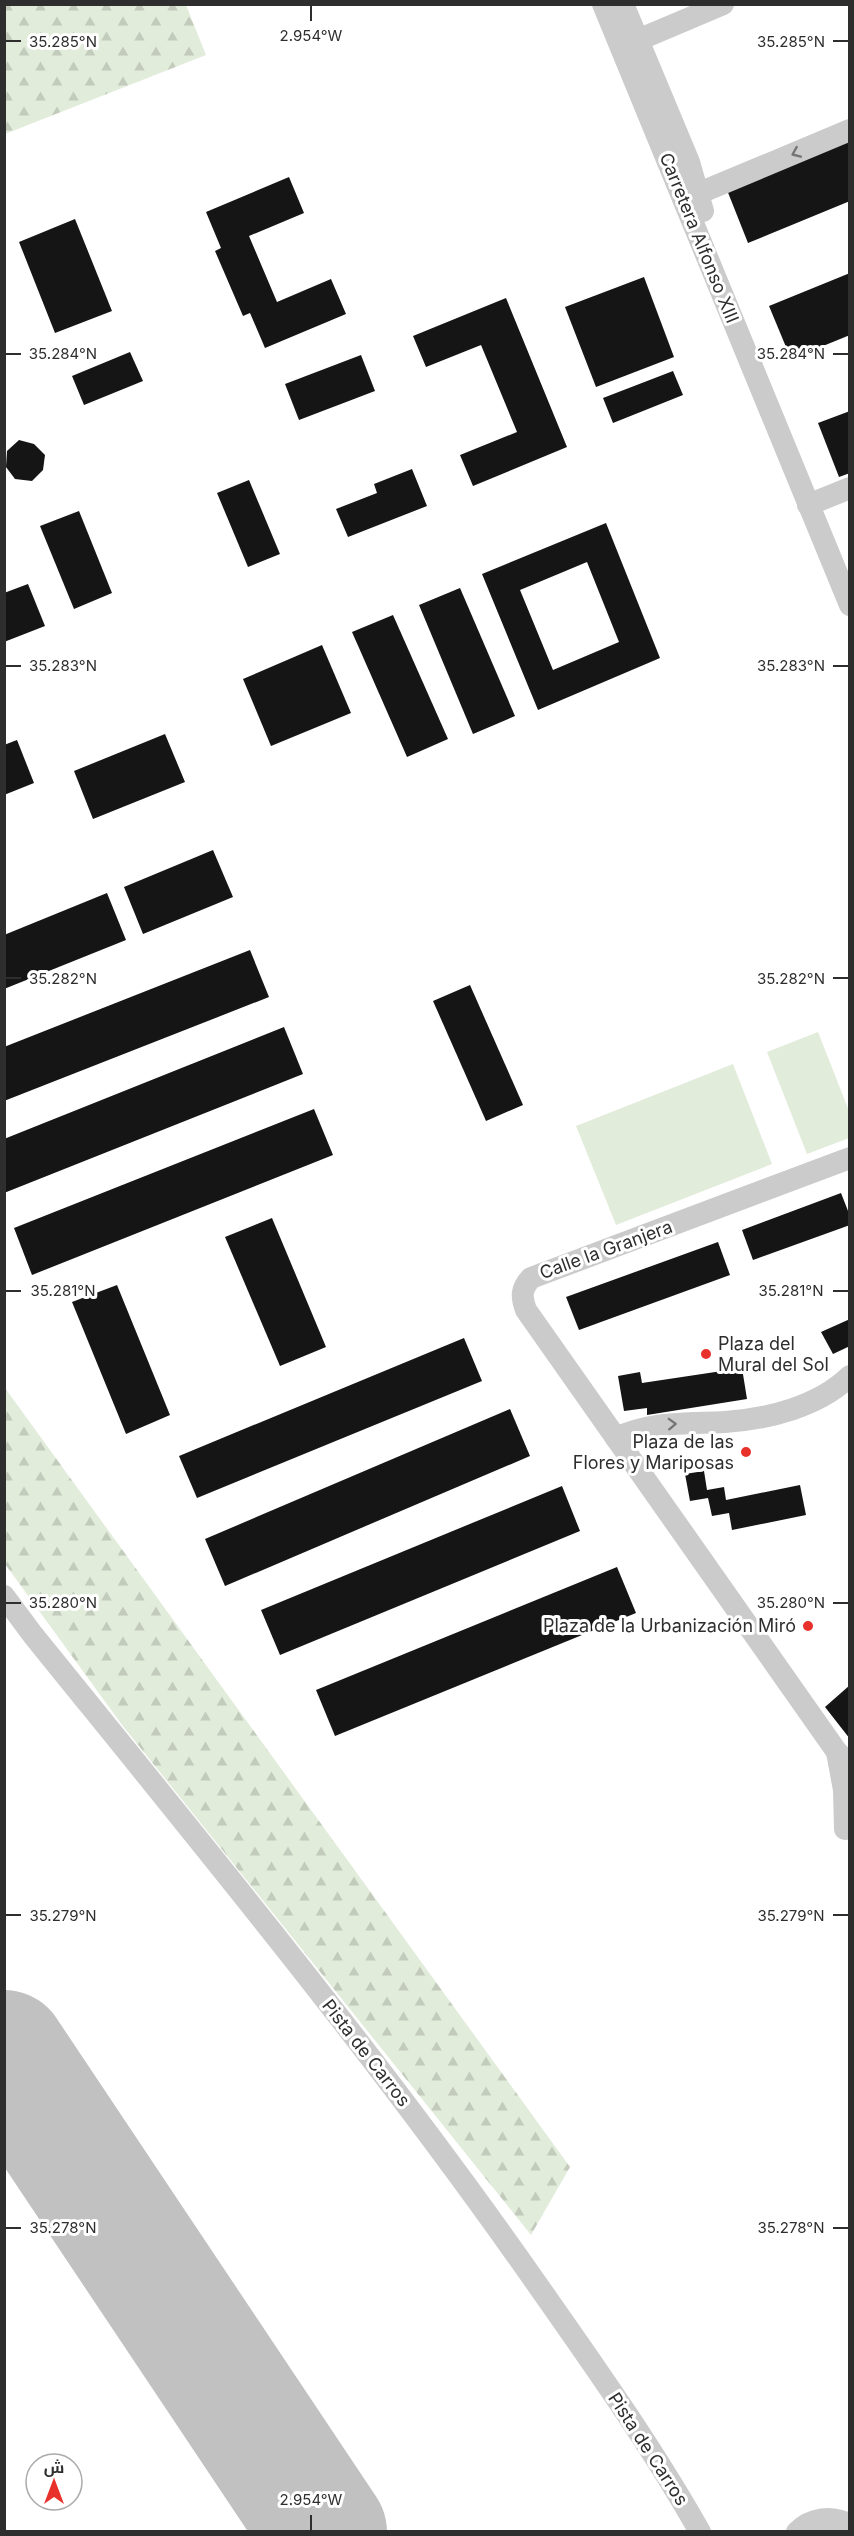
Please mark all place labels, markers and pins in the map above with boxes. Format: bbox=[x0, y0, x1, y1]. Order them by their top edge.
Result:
place label: Plaza del Mural del Sol bbox=[718, 1333, 829, 1375]
marker: Plaza del Mural del Sol bbox=[699, 1347, 713, 1361]
place label: Plaza de las Flores y Mariposas bbox=[573, 1431, 734, 1473]
marker: Plaza de las Flores y Mariposas bbox=[739, 1445, 753, 1459]
place label: Plaza de la Urbanización Miró bbox=[543, 1615, 796, 1636]
marker: Plaza de la Urbanización Miró bbox=[801, 1619, 815, 1633]

